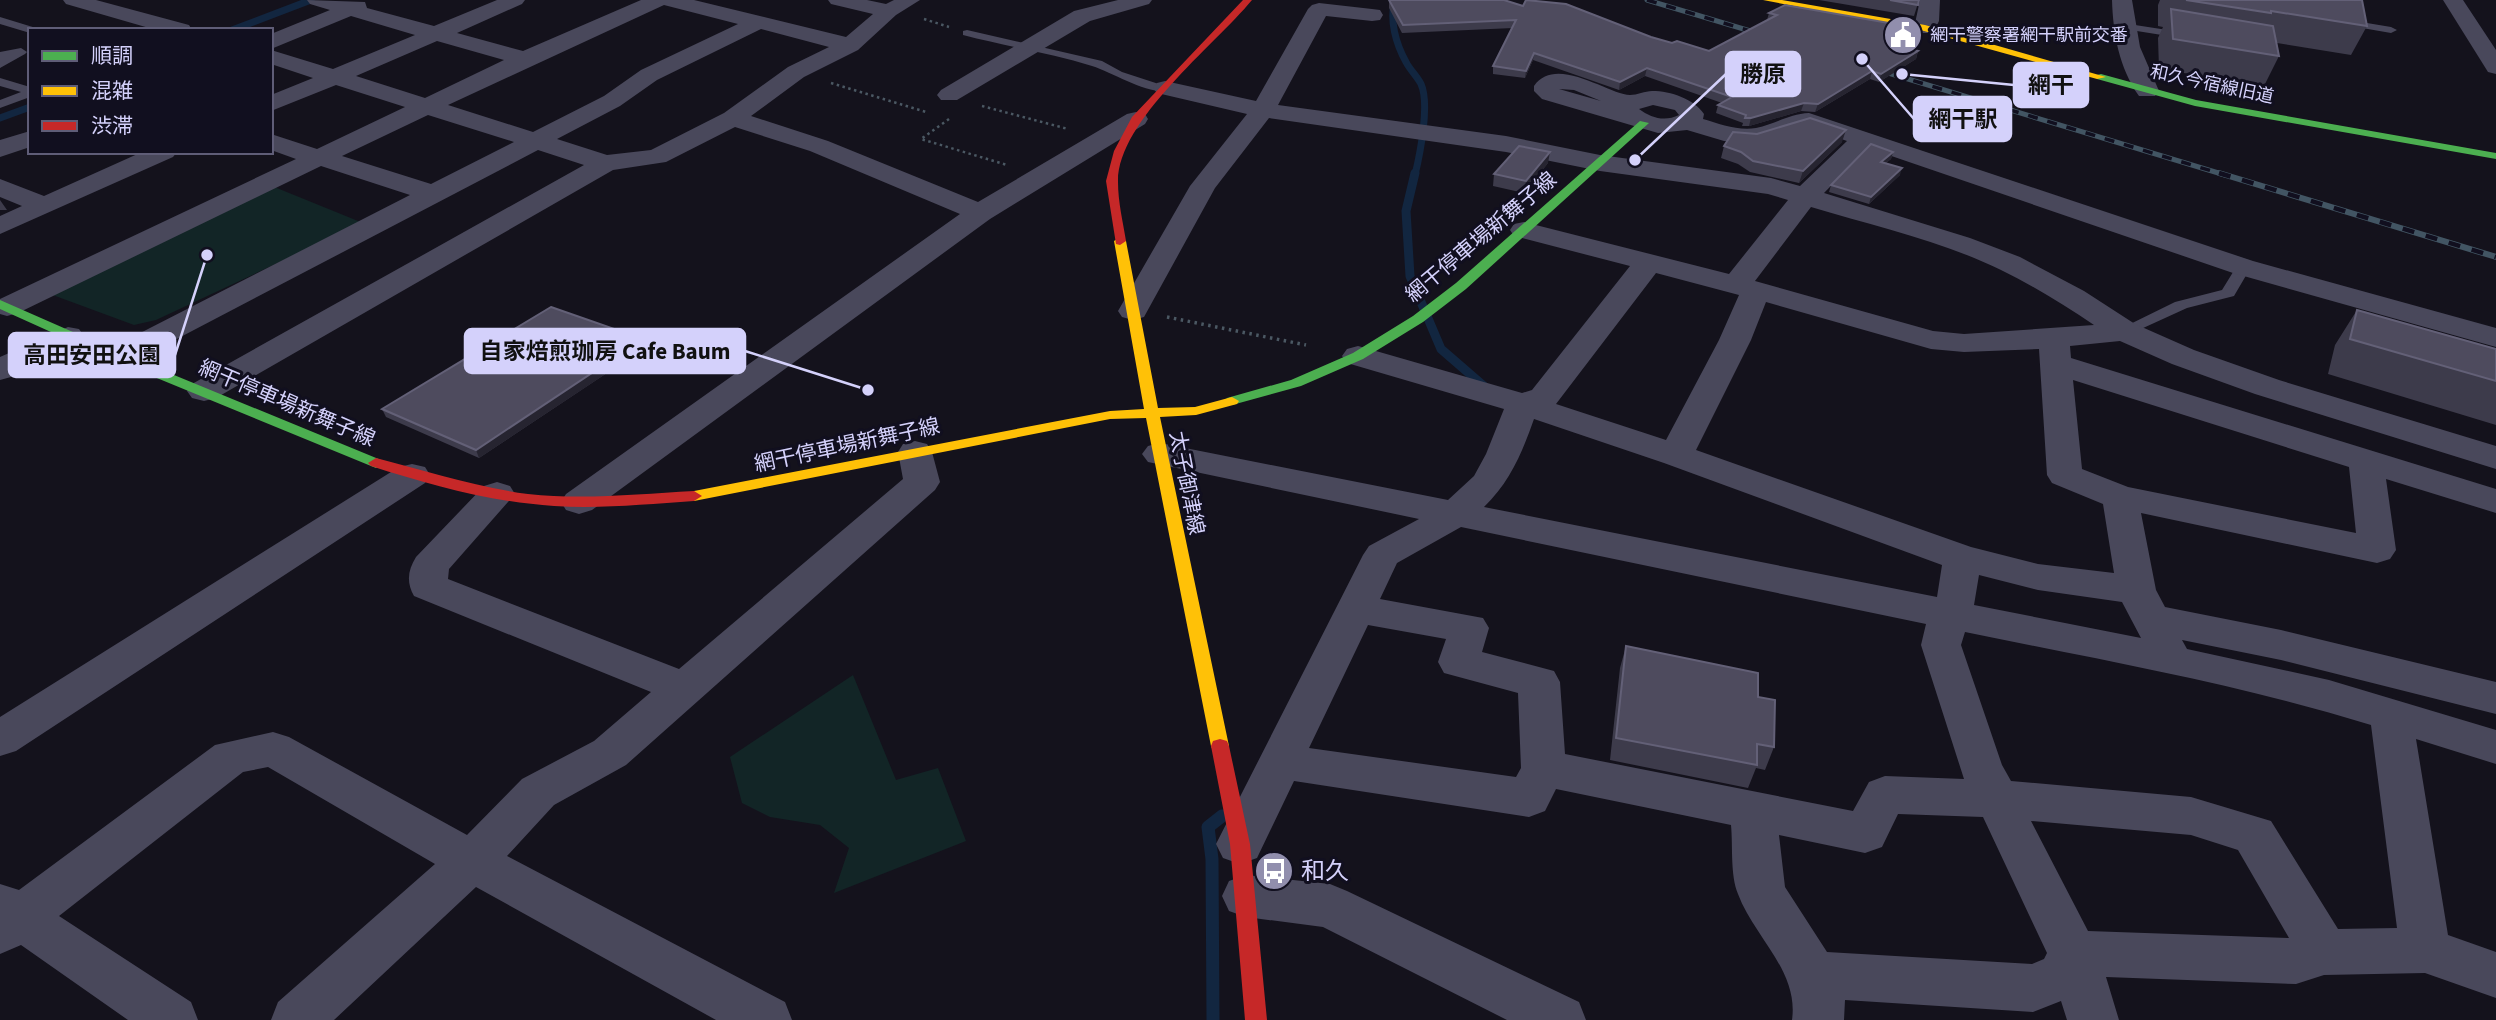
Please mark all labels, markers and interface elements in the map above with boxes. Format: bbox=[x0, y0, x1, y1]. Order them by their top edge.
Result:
public building icon: 網干警察署網干駅前交番 bbox=[1882, 14, 1924, 56]
place label: 網干警察署網干駅前交番 bbox=[1930, 23, 2128, 48]
legend bbox=[28, 28, 273, 154]
text: 順調 bbox=[91, 41, 133, 71]
callout: 勝原 bbox=[1726, 52, 1800, 96]
text: 勝原 bbox=[1740, 58, 1786, 91]
street label: 和久今宿線旧道 bbox=[2148, 59, 2276, 110]
callout: 網干 bbox=[2014, 63, 2088, 107]
text: 網干 bbox=[2028, 69, 2074, 102]
text: 混雑 bbox=[91, 76, 133, 106]
callout: 網干駅 bbox=[1914, 97, 2011, 141]
text: 網干駅 bbox=[1929, 103, 1998, 136]
text: 渋滞 bbox=[91, 111, 133, 141]
street label: 網干停車場新舞子線 bbox=[1399, 165, 1563, 309]
callout: 自家焙煎珈房 Cafe Baum bbox=[465, 329, 745, 373]
callout: 高田安田公園 bbox=[9, 333, 175, 377]
text: 自家焙煎珈房 Cafe Baum bbox=[479, 335, 731, 368]
text: 高田安田公園 bbox=[23, 339, 161, 372]
street label: 網干停車場新舞子線 bbox=[194, 352, 380, 454]
street label: 網干停車場新舞子線 bbox=[751, 411, 943, 479]
street label: 太子御津線 bbox=[1162, 429, 1212, 537]
bus stop icon: 和久 bbox=[1253, 850, 1295, 892]
place label: 和久 bbox=[1301, 854, 1349, 889]

